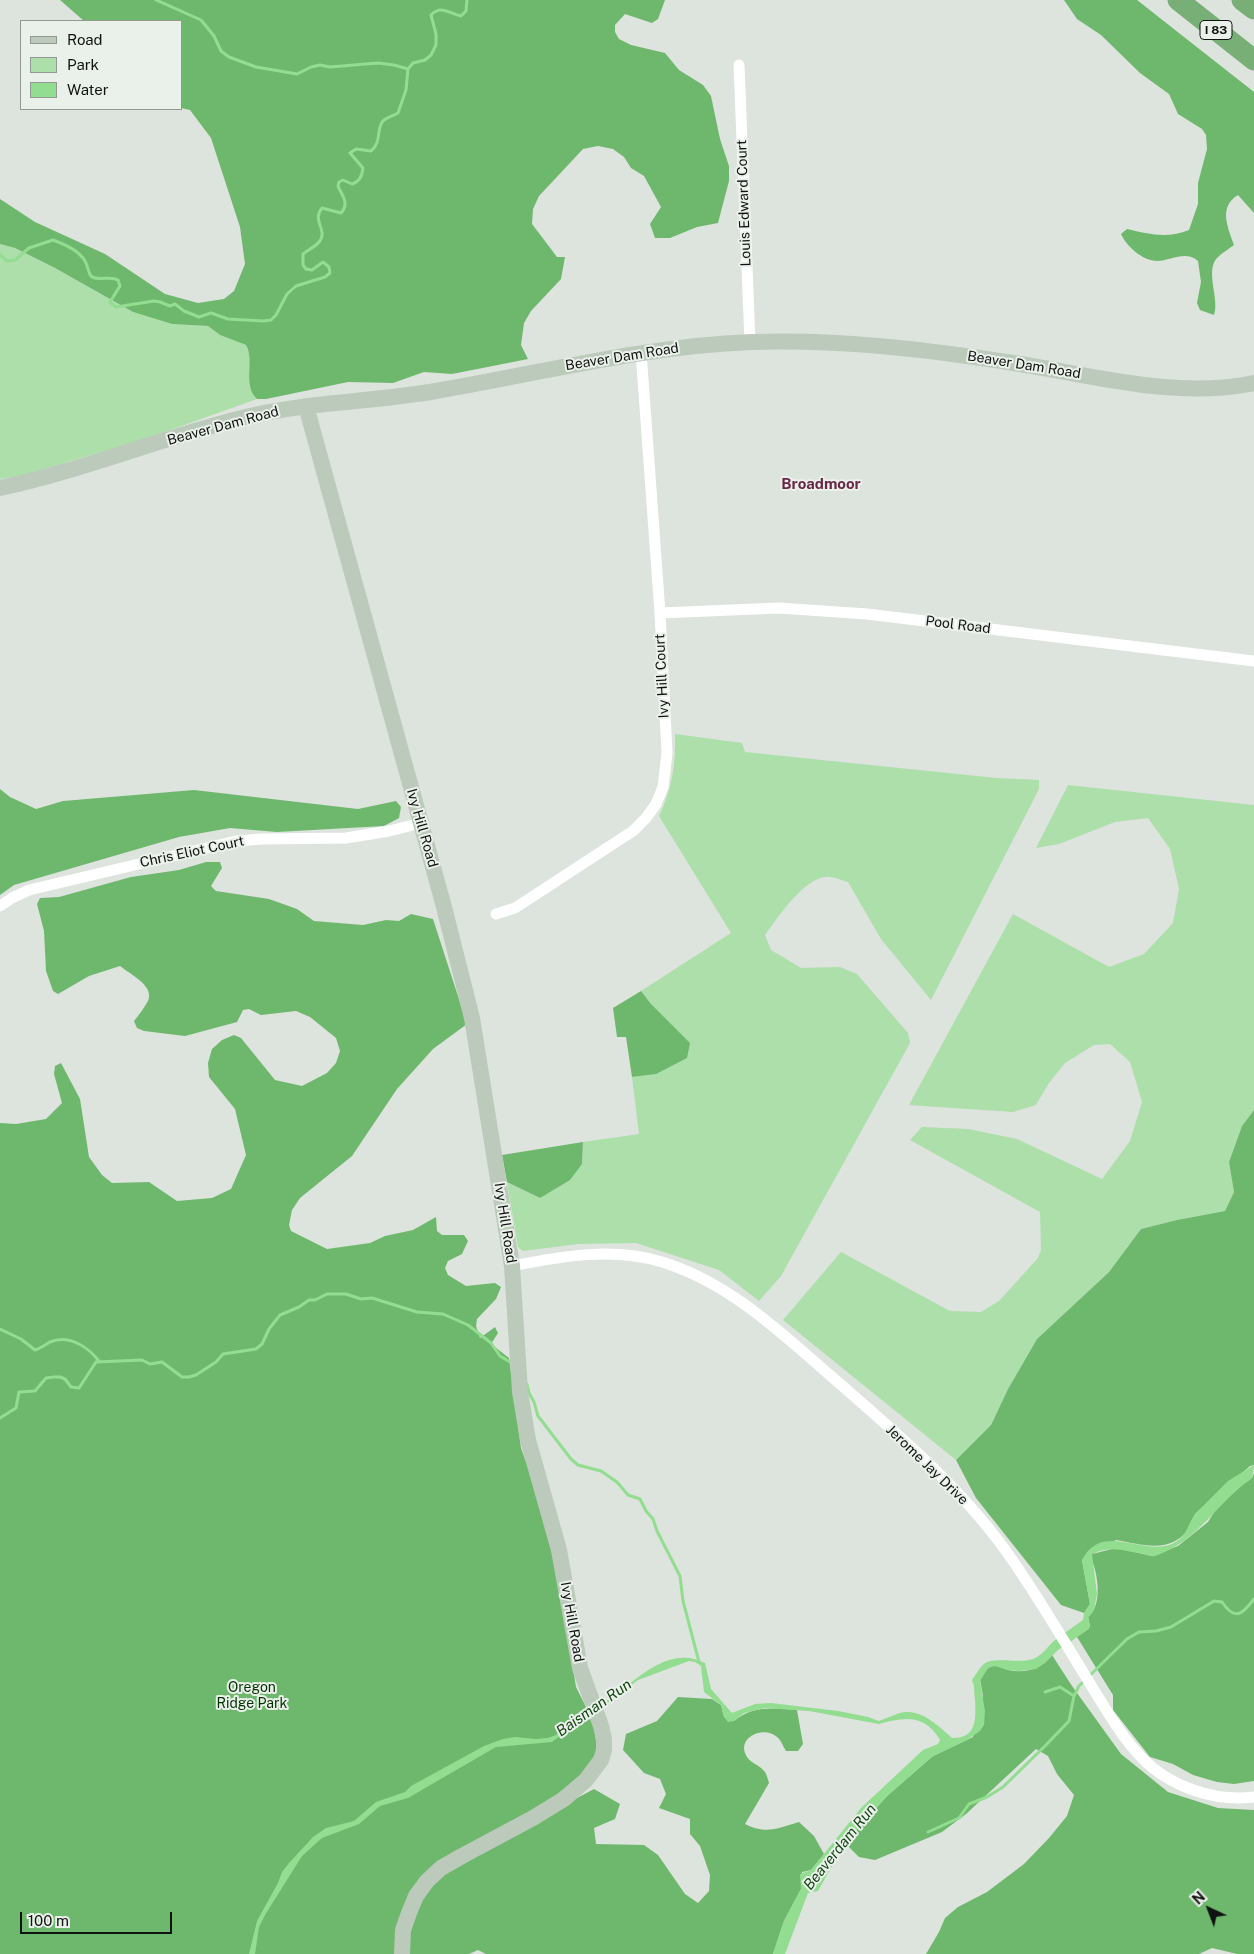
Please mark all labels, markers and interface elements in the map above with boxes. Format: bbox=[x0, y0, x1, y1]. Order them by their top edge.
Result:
legend bbox=[20, 20, 182, 110]
road number: I 83 bbox=[1200, 20, 1232, 40]
text: Road bbox=[67, 31, 103, 48]
text: Park bbox=[67, 56, 99, 73]
text: Water bbox=[67, 81, 109, 98]
street label: Louis Edward Court bbox=[733, 139, 755, 267]
street label: Beaver Dam Road bbox=[564, 340, 680, 374]
street label: Beaver Dam Road bbox=[966, 348, 1082, 382]
street label: Beaver Dam Road bbox=[165, 403, 281, 449]
district label: Broadmoor bbox=[781, 475, 861, 493]
street label: Pool Road bbox=[925, 613, 991, 637]
street label: Ivy Hill Court bbox=[651, 633, 673, 719]
street label: Ivy Hill Road bbox=[403, 787, 441, 869]
street label: Chris Eliot Court bbox=[138, 833, 246, 871]
street label: Ivy Hill Road bbox=[490, 1182, 520, 1264]
street label: Jerome Jay Drive bbox=[883, 1422, 971, 1508]
street label: Ivy Hill Road bbox=[557, 1581, 587, 1663]
water label: Baisman Run bbox=[553, 1676, 635, 1740]
park label: Oregon Ridge Park bbox=[217, 1680, 287, 1712]
water label: Beaverdam Run bbox=[800, 1800, 880, 1894]
north arrow bbox=[1184, 1884, 1234, 1934]
text: N bbox=[1189, 1888, 1208, 1908]
scale bar bbox=[22, 1902, 175, 1934]
text: 100 m bbox=[28, 1912, 69, 1929]

